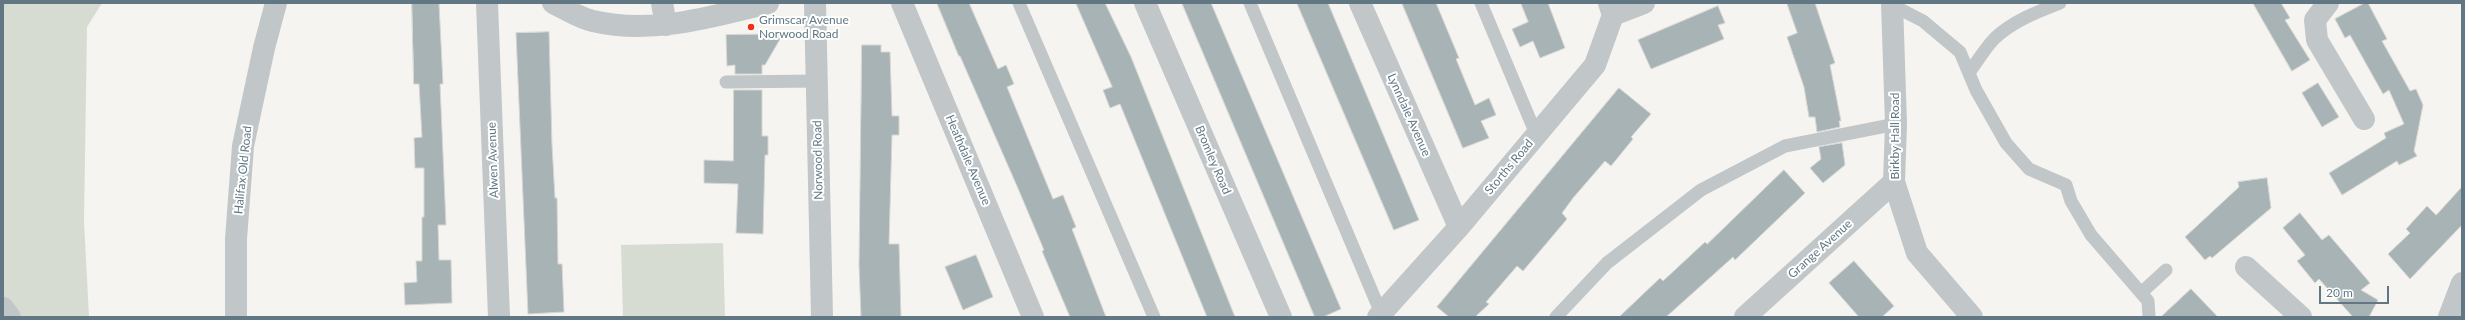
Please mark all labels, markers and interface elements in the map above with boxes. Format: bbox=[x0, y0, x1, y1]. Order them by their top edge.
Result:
place label: Grimscar Avenue Norwood Road bbox=[759, 13, 849, 41]
marker: Grimscar Avenue Norwood Road bbox=[746, 22, 756, 32]
street label: Lynndale Avenue bbox=[1384, 71, 1434, 159]
street label: Birkby Hall Road bbox=[1888, 92, 1902, 180]
street label: Heathdale Avenue bbox=[942, 113, 994, 207]
street label: Norwood Road bbox=[810, 120, 826, 200]
street label: Alwen Avenue bbox=[484, 122, 502, 198]
street label: Bromley Road bbox=[1192, 123, 1234, 197]
street label: Halifax Old Road bbox=[231, 125, 255, 215]
street label: Storths Road bbox=[1482, 136, 1536, 198]
street label: Grange Avenue bbox=[1785, 217, 1855, 281]
scale bar bbox=[2321, 278, 2391, 304]
text: 20 m bbox=[2326, 285, 2353, 300]

